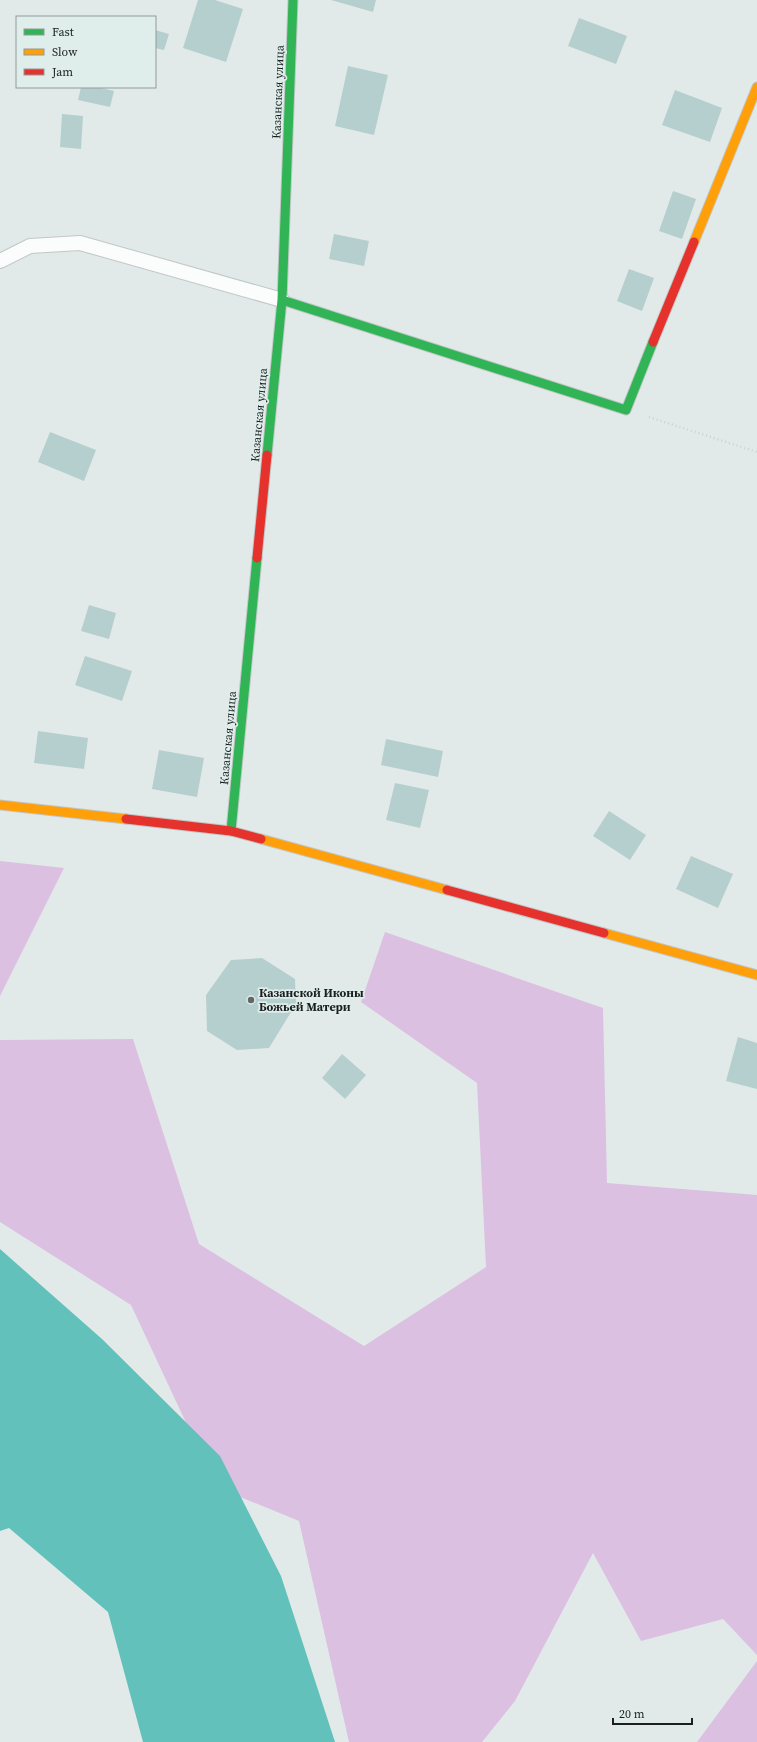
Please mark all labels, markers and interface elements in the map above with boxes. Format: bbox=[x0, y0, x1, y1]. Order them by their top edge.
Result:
legend bbox=[16, 16, 156, 88]
text: Fast bbox=[52, 24, 74, 40]
text: Slow bbox=[52, 44, 78, 60]
street label: Казанская улица bbox=[268, 44, 288, 139]
text: Jam bbox=[51, 64, 73, 80]
street label: Казанская улица bbox=[247, 367, 271, 463]
street label: Казанская улица bbox=[216, 690, 240, 786]
place label: Казанской Иконы Божьей Матери bbox=[259, 985, 364, 1015]
marker: Казанской Иконы Божьей Матери bbox=[246, 995, 256, 1005]
scale bar bbox=[613, 1700, 692, 1726]
text: 20 m bbox=[619, 1706, 645, 1722]

